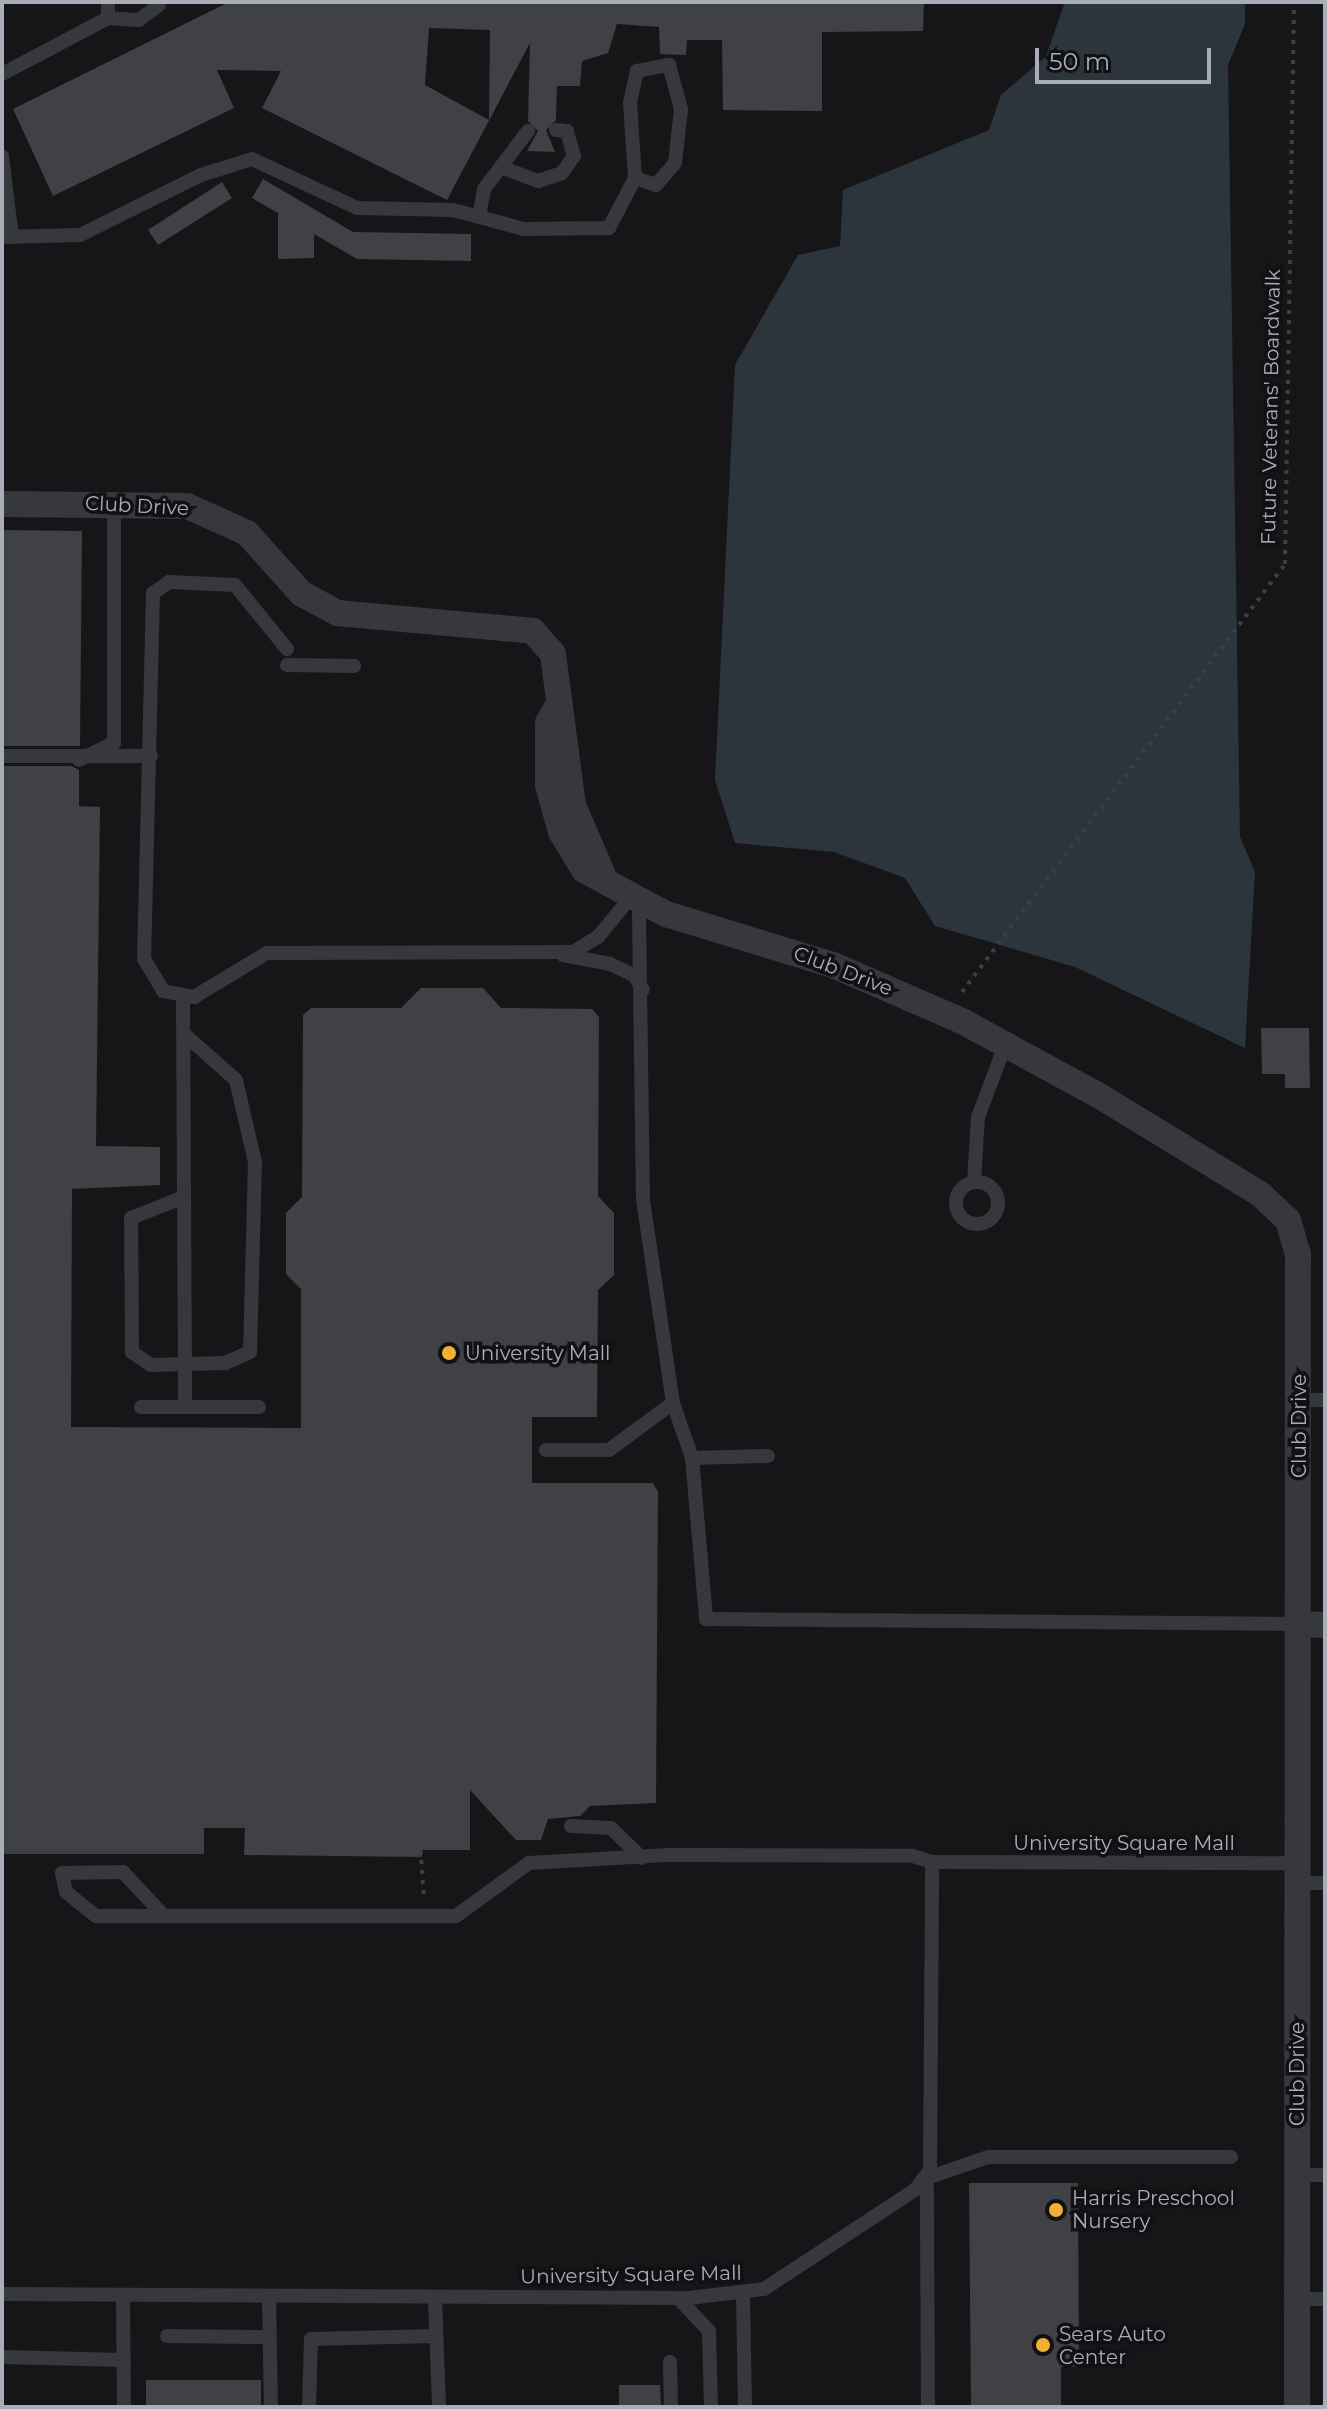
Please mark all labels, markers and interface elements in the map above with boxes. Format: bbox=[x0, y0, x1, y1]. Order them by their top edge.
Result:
scale bar bbox=[1039, 32, 1215, 82]
text: 50 m bbox=[1049, 47, 1110, 76]
street label: Future Veterans' Boardwalk bbox=[1257, 269, 1285, 545]
street label: Club Drive bbox=[84, 491, 190, 521]
street label: Club Drive bbox=[790, 941, 896, 1001]
place label: University Mall bbox=[465, 1341, 610, 1365]
marker: University Mall bbox=[440, 1344, 458, 1362]
street label: Club Drive bbox=[1287, 1374, 1311, 1478]
street label: University Square Mall bbox=[1013, 1831, 1235, 1855]
street label: Club Drive bbox=[1285, 2022, 1309, 2126]
place label: Harris Preschool Nursery bbox=[1072, 2186, 1235, 2233]
marker: Harris Preschool Nursery bbox=[1047, 2201, 1065, 2219]
street label: University Square Mall bbox=[520, 2261, 742, 2289]
place label: Sears Auto Center bbox=[1059, 2322, 1166, 2369]
marker: Sears Auto Center bbox=[1034, 2336, 1052, 2354]

